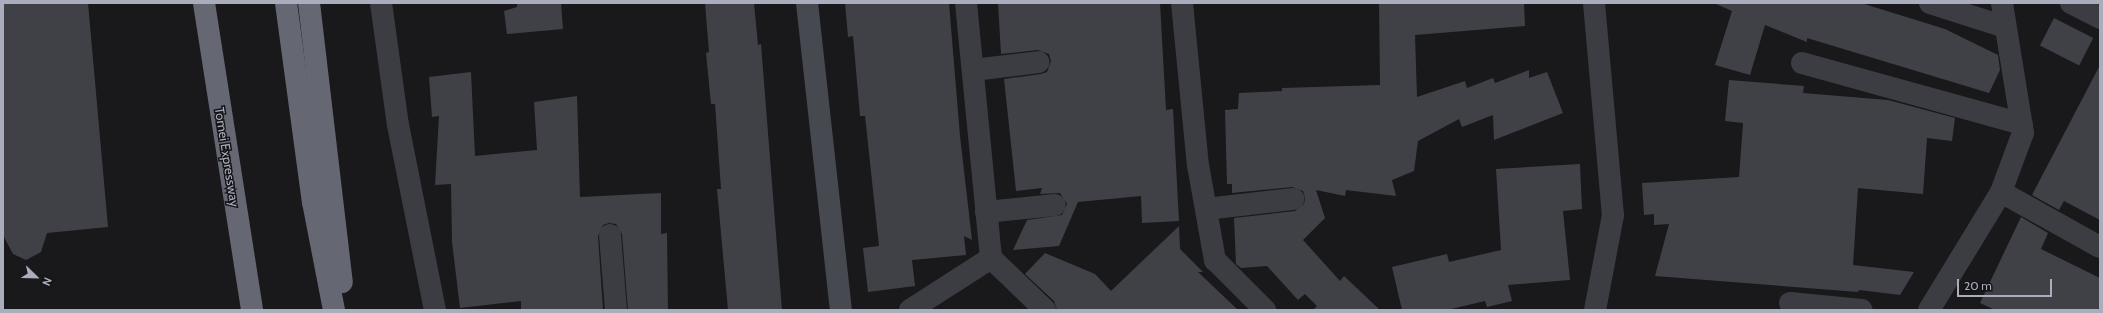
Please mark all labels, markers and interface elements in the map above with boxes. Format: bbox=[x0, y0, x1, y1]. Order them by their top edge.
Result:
street label: Tomei Expressway bbox=[211, 106, 243, 208]
north arrow bbox=[16, 257, 56, 297]
scale bar bbox=[1959, 271, 2054, 297]
text: N bbox=[39, 275, 55, 288]
text: 20 m bbox=[1964, 278, 1992, 293]

